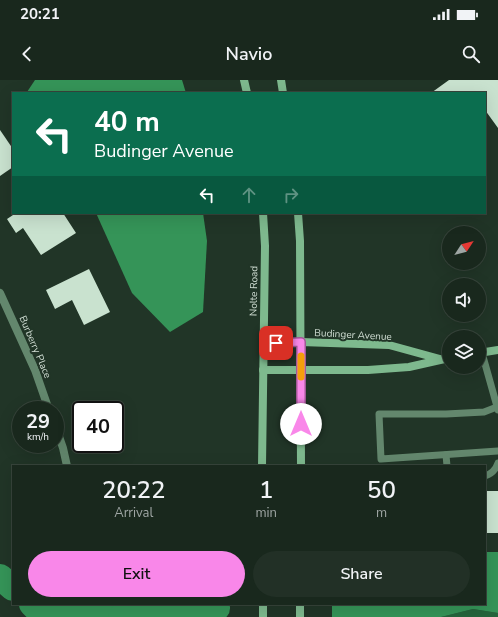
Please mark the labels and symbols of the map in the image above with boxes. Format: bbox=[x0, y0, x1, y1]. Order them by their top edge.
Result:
north arrow bbox=[442, 226, 486, 270]
street label: Nolte Road bbox=[247, 266, 261, 316]
street label: Burberry Place bbox=[16, 314, 54, 380]
pin bbox=[259, 326, 293, 360]
street label: Budinger Avenue bbox=[314, 326, 392, 344]
speed limit sign: 40 bbox=[72, 401, 124, 453]
position arrow bbox=[280, 403, 322, 445]

